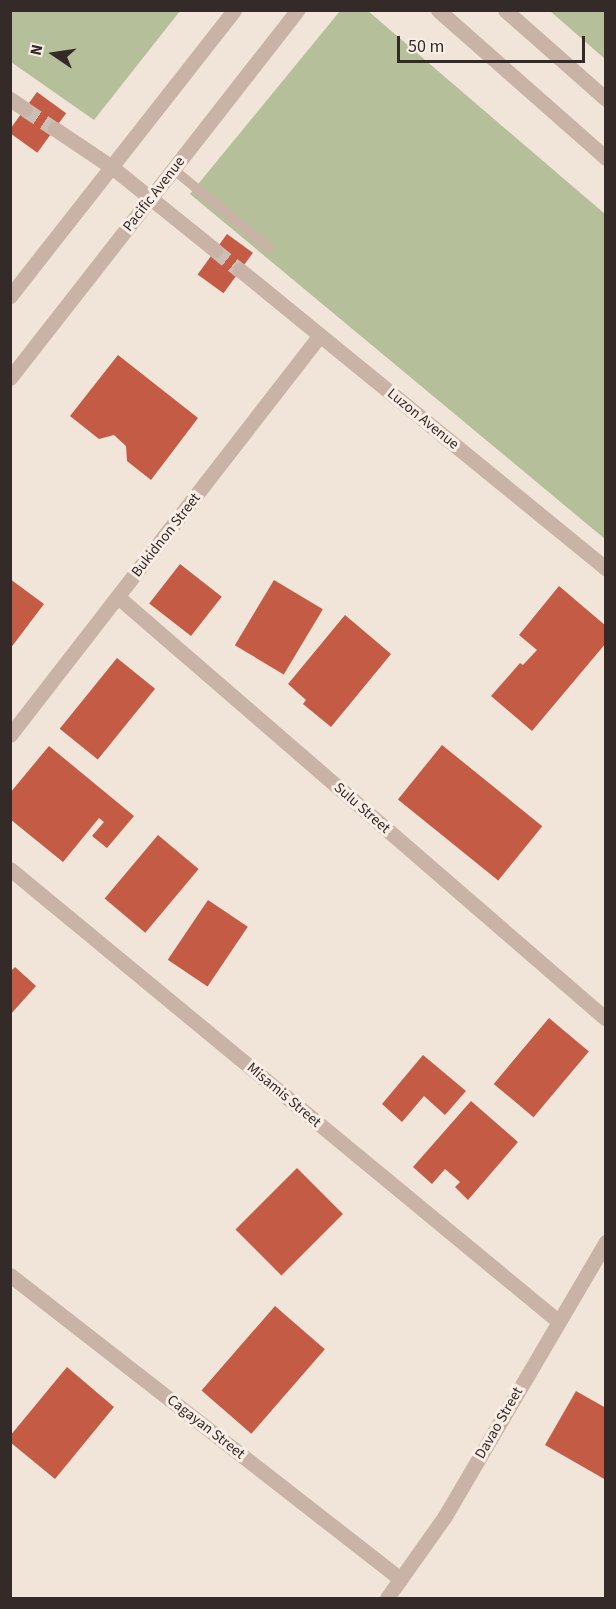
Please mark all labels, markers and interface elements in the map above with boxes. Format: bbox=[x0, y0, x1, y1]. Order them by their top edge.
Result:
north arrow bbox=[24, 24, 84, 84]
scale bar bbox=[400, 24, 588, 62]
text: 50 m bbox=[408, 34, 444, 59]
text: N bbox=[25, 42, 48, 58]
street label: Pacific Avenue bbox=[119, 153, 189, 235]
street label: Luzon Avenue bbox=[383, 385, 463, 453]
street label: Bukidnon Street bbox=[128, 489, 204, 581]
street label: Sulu Street bbox=[330, 779, 394, 837]
street label: Misamis Street bbox=[243, 1059, 325, 1131]
street label: Davao Street bbox=[471, 1384, 527, 1462]
street label: Cagayan Street bbox=[163, 1391, 249, 1463]

